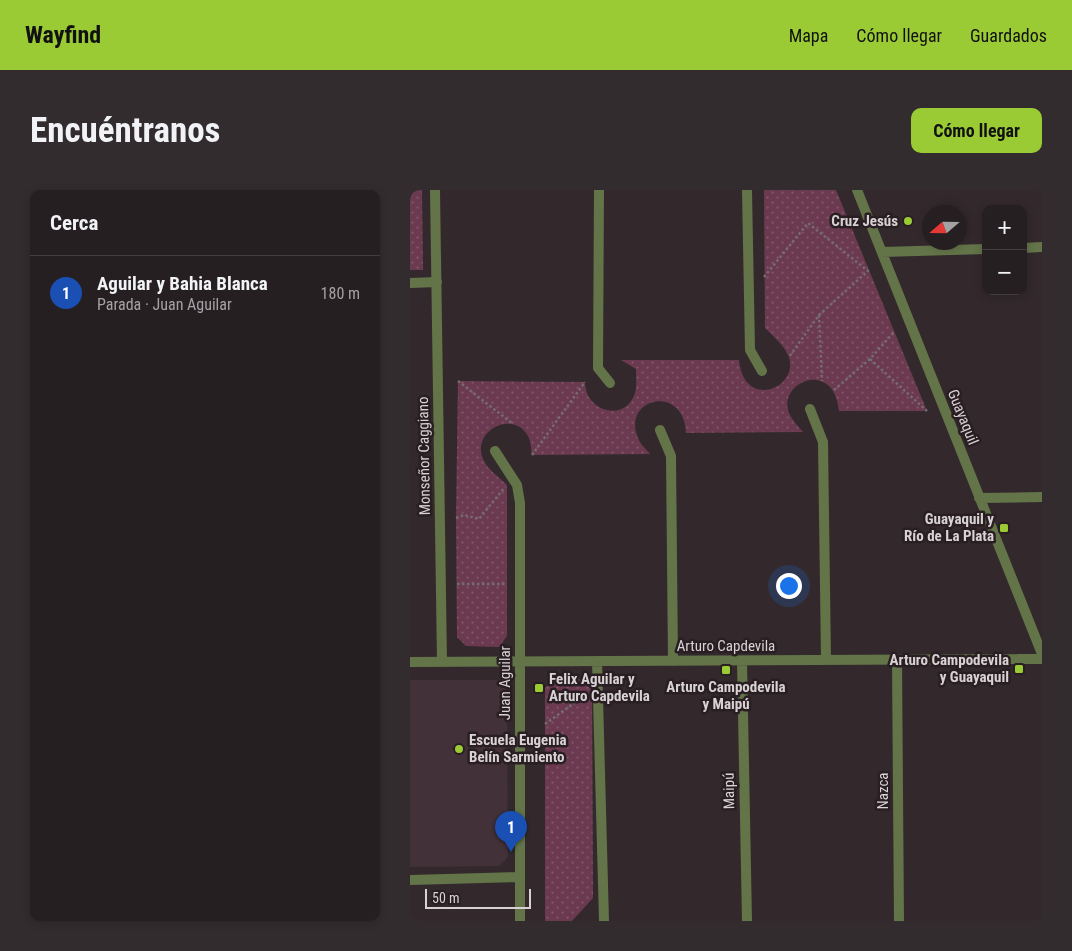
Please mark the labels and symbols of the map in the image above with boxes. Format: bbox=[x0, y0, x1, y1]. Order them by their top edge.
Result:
north arrow bbox=[922, 205, 967, 250]
place label: Cruz Jesús bbox=[831, 212, 898, 230]
marker: Cruz Jesús bbox=[902, 215, 914, 227]
street label: Guayaquil bbox=[944, 387, 982, 447]
street label: Monseñor Caggiano bbox=[414, 396, 434, 516]
place label: Guayaquil y Río de La Plata bbox=[904, 510, 994, 545]
marker: Guayaquil y Río de La Plata bbox=[998, 522, 1010, 534]
your location bbox=[776, 573, 802, 599]
street label: Arturo Capdevila bbox=[677, 637, 775, 655]
street label: Juan Aguilar bbox=[496, 645, 514, 720]
place label: Arturo Campodevila y Guayaquil bbox=[890, 651, 1009, 686]
marker: Arturo Campodevila y Guayaquil bbox=[1013, 663, 1025, 675]
marker: Arturo Campodevila y Maipú bbox=[720, 664, 732, 676]
place label: Felix Aguilar y Arturo Capdevila bbox=[549, 670, 650, 705]
place label: Arturo Campodevila y Maipú bbox=[666, 678, 786, 713]
marker: Felix Aguilar y Arturo Capdevila bbox=[533, 682, 545, 694]
place label: Escuela Eugenia Belín Sarmiento bbox=[469, 731, 567, 766]
marker: Escuela Eugenia Belín Sarmiento bbox=[453, 743, 465, 755]
street label: Nazca bbox=[874, 772, 892, 810]
street label: Maipú bbox=[720, 773, 738, 809]
pin: 1 bbox=[495, 811, 527, 852]
scale bar bbox=[425, 886, 531, 909]

